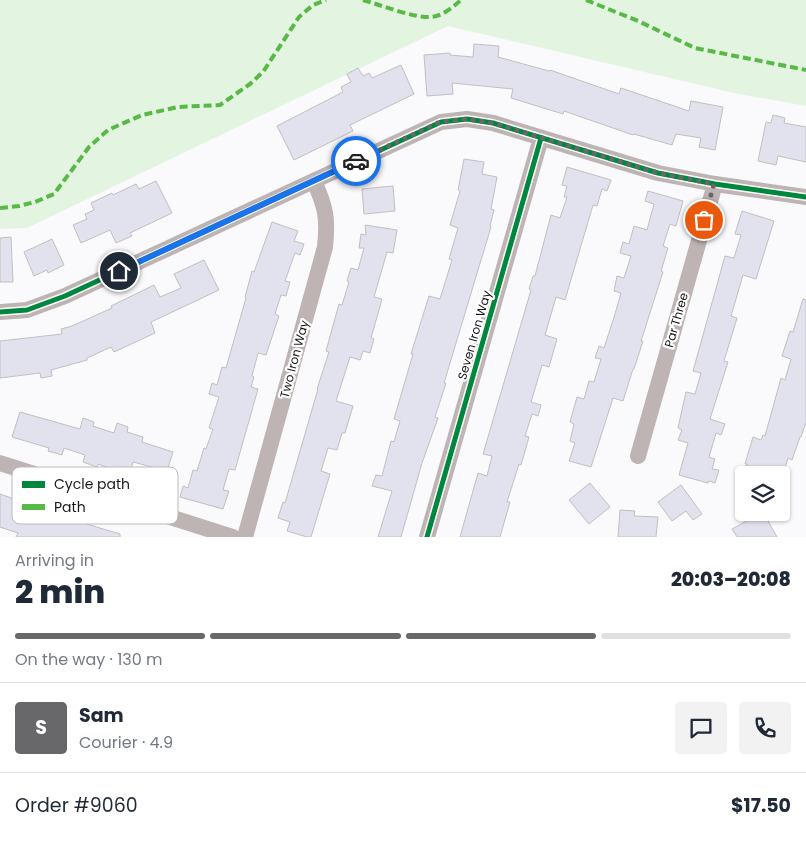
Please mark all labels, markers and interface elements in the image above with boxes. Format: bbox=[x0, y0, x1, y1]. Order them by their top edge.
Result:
courier bbox=[331, 136, 381, 186]
icon: car bbox=[342, 147, 370, 175]
pin bbox=[683, 199, 725, 241]
icon: bag bbox=[690, 206, 718, 234]
pin bbox=[98, 250, 140, 292]
icon: home bbox=[105, 257, 133, 285]
street label: Seven Iron Way bbox=[453, 288, 495, 382]
street label: Par Three bbox=[660, 291, 692, 349]
street label: Two Iron Way bbox=[275, 318, 313, 400]
map controls bbox=[735, 466, 790, 521]
button: layers bbox=[735, 466, 790, 521]
legend bbox=[12, 467, 178, 524]
text: Cycle path bbox=[54, 474, 130, 494]
text: Path bbox=[54, 497, 86, 517]
text: Arriving in bbox=[15, 549, 94, 572]
text: 20:03–20:08 bbox=[671, 566, 791, 593]
text: 2 min bbox=[15, 569, 105, 614]
text: On the way · 130 m bbox=[15, 648, 163, 671]
text: Sam bbox=[79, 702, 124, 729]
button: chat bbox=[675, 702, 727, 754]
button: phone bbox=[739, 702, 791, 754]
text: S bbox=[35, 714, 47, 741]
text: Courier · 4.9 bbox=[79, 731, 173, 754]
text: Order #9060 bbox=[15, 792, 138, 819]
text: $17.50 bbox=[731, 792, 791, 819]

